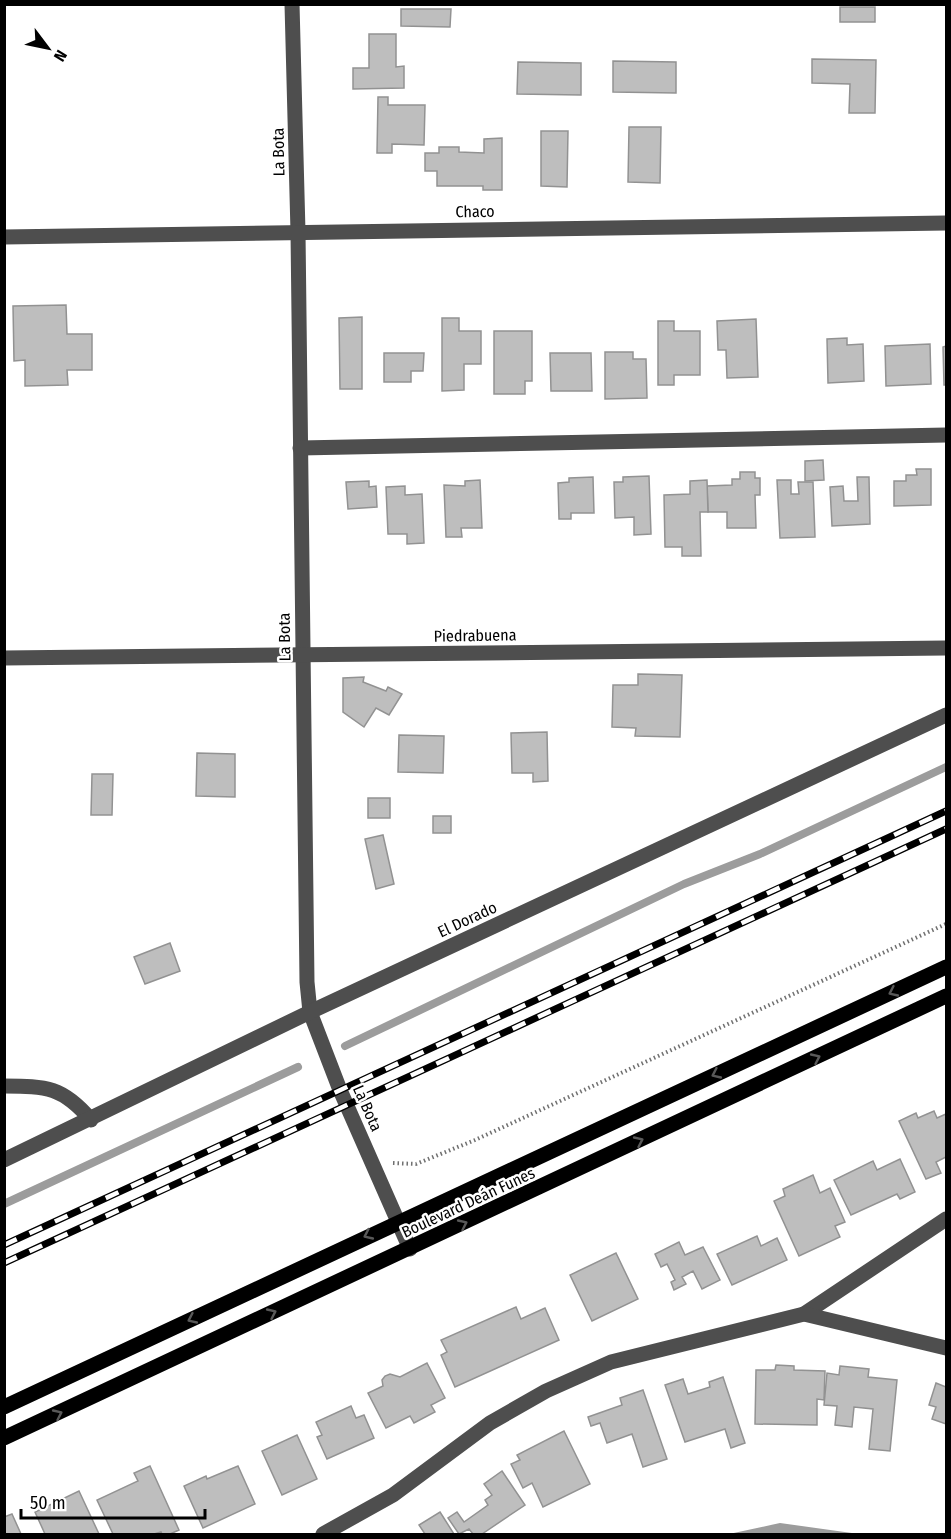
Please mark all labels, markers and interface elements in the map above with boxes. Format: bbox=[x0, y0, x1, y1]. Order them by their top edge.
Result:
north arrow bbox=[18, 18, 78, 78]
text: N bbox=[50, 47, 71, 65]
street label: La Bota bbox=[269, 127, 288, 177]
street label: Chaco bbox=[455, 202, 495, 221]
street label: La Bota bbox=[275, 612, 294, 662]
street label: Piedrabuena bbox=[433, 625, 517, 646]
street label: El Dorado bbox=[435, 898, 500, 941]
one-way arrow bbox=[889, 985, 900, 997]
one-way arrow bbox=[809, 1053, 820, 1065]
one-way arrow bbox=[712, 1066, 723, 1078]
street label: La Bota bbox=[349, 1082, 386, 1134]
one-way arrow bbox=[633, 1137, 644, 1149]
street label: Boulevard Deán Funes bbox=[399, 1163, 538, 1242]
one-way arrow bbox=[456, 1220, 467, 1232]
one-way arrow bbox=[364, 1228, 375, 1240]
one-way arrow bbox=[266, 1309, 277, 1321]
one-way arrow bbox=[187, 1311, 198, 1323]
one-way arrow bbox=[51, 1409, 62, 1421]
scale bar bbox=[21, 1482, 206, 1520]
text: 50 m bbox=[30, 1492, 66, 1514]

